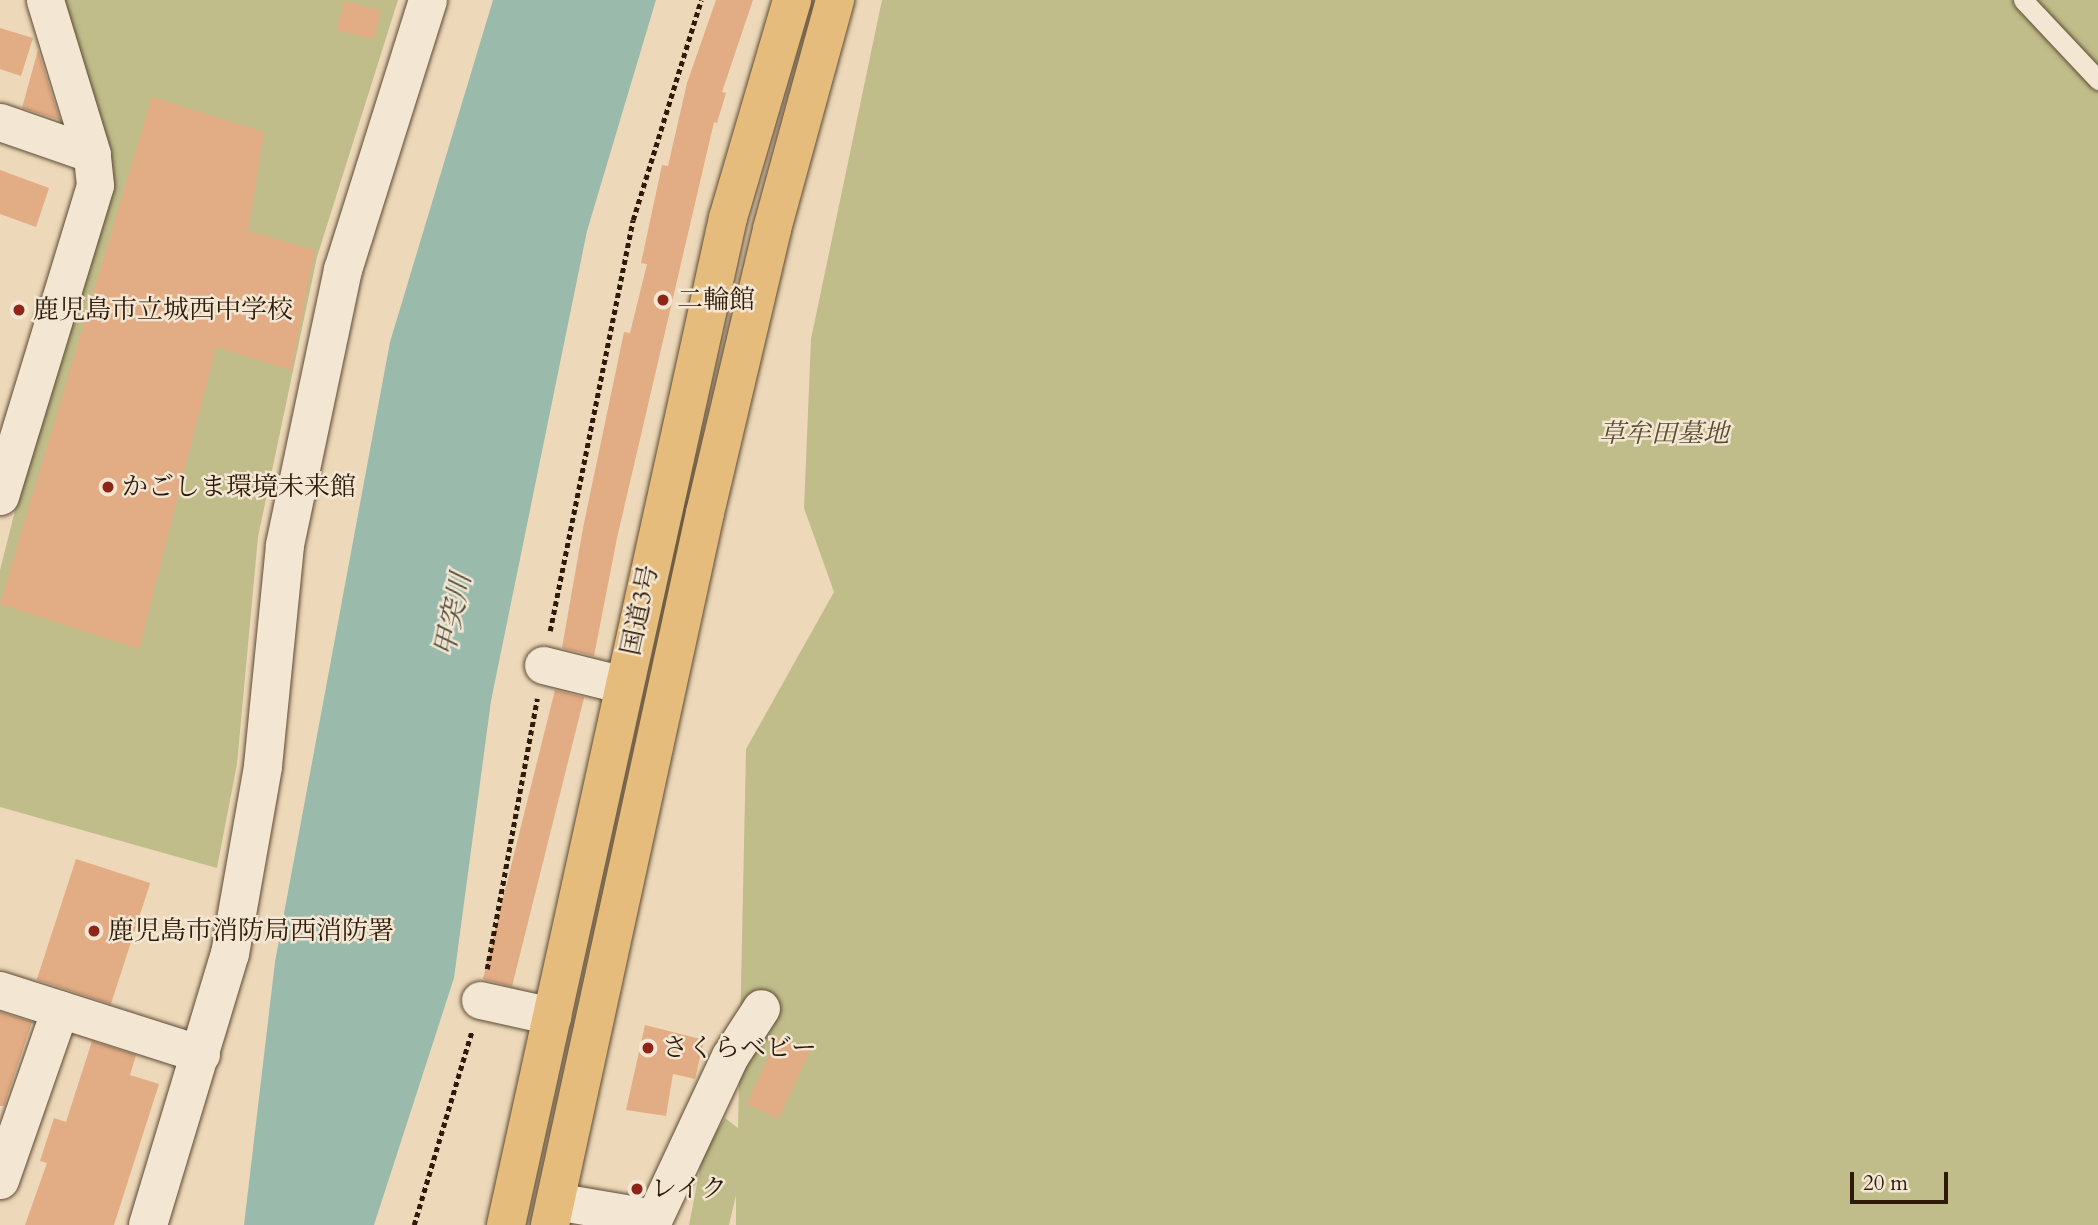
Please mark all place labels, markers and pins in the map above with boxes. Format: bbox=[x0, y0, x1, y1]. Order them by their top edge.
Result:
place label: 二輪館 bbox=[677, 284, 755, 316]
marker: 二輪館 bbox=[655, 292, 671, 308]
place label: 鹿児島市立城西中学校 bbox=[33, 294, 293, 326]
marker: 鹿児島市立城西中学校 bbox=[11, 302, 27, 318]
place label: かごしま環境未来館 bbox=[122, 471, 356, 503]
marker: かごしま環境未来館 bbox=[100, 479, 116, 495]
place label: 鹿児島市消防局西消防署 bbox=[108, 915, 394, 947]
marker: 鹿児島市消防局西消防署 bbox=[86, 923, 102, 939]
place label: さくらベビー bbox=[662, 1032, 817, 1064]
marker: さくらベビー bbox=[640, 1040, 656, 1056]
place label: レイク bbox=[651, 1173, 729, 1205]
marker: レイク bbox=[629, 1181, 645, 1197]

